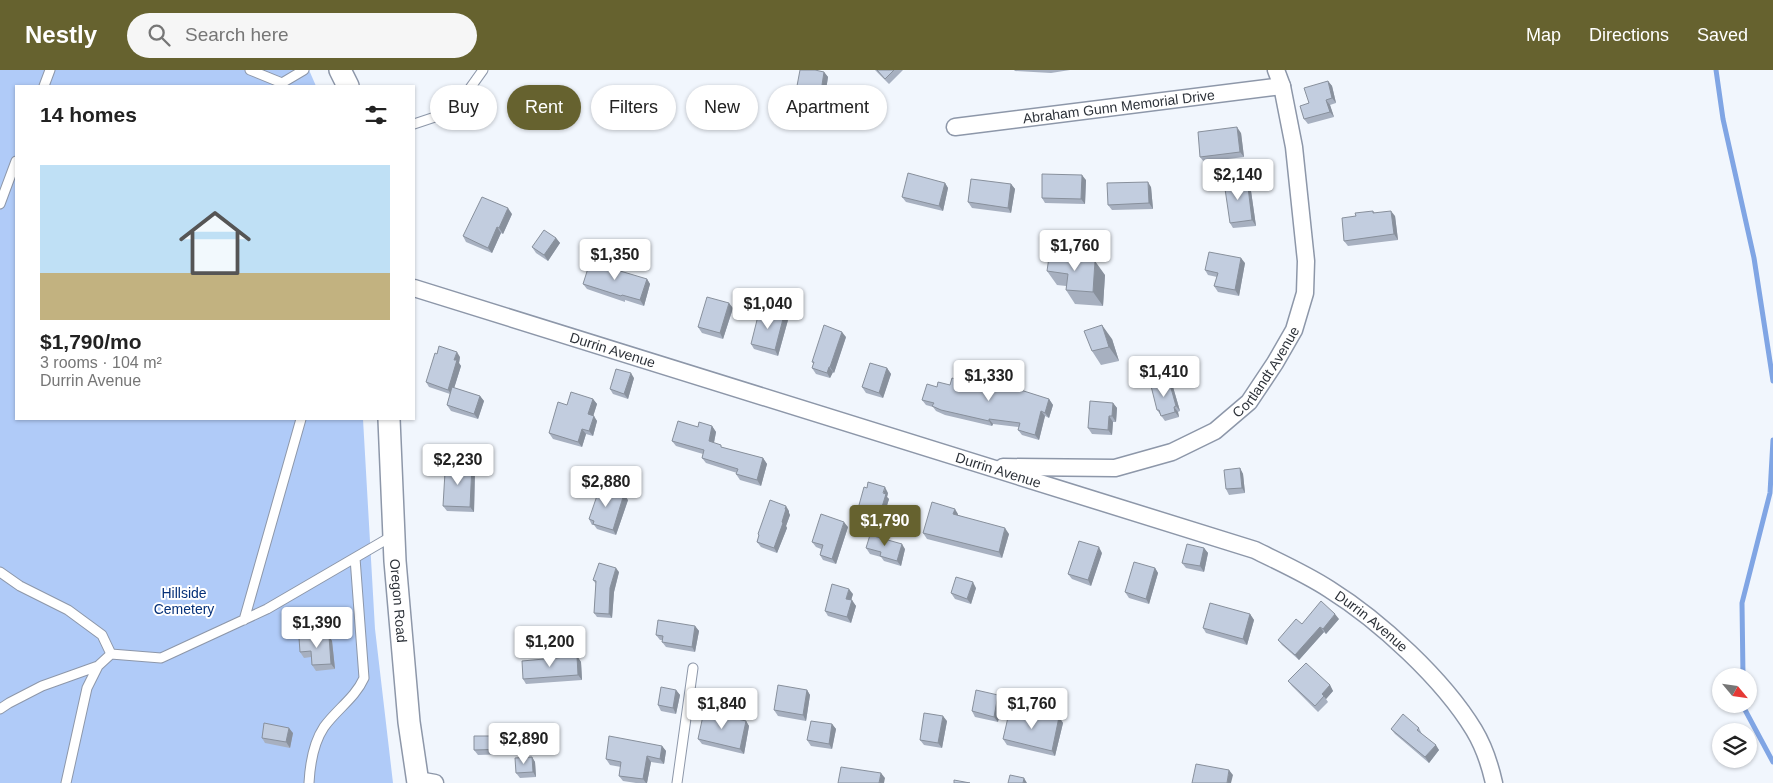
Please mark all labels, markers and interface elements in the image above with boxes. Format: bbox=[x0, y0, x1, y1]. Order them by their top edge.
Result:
search box bbox=[127, 13, 477, 58]
text: Nestly bbox=[25, 21, 97, 48]
icon: search bbox=[145, 21, 173, 49]
text: Search here bbox=[185, 24, 289, 45]
text: Map bbox=[1526, 25, 1561, 45]
text: Directions bbox=[1589, 25, 1669, 45]
text: Saved bbox=[1697, 25, 1748, 45]
chip: Buy bbox=[430, 85, 497, 130]
chip: Rent bbox=[507, 85, 581, 130]
chip: Filters bbox=[591, 85, 676, 130]
chip: New bbox=[686, 85, 758, 130]
chip: Apartment bbox=[768, 85, 887, 130]
street label: Abraham Gunn Memorial Drive bbox=[1022, 86, 1216, 126]
icon: filters bbox=[362, 101, 390, 129]
text: 14 homes bbox=[40, 103, 137, 126]
pin: $2,140 bbox=[1197, 158, 1279, 201]
text: $2,140 bbox=[1214, 166, 1262, 183]
icon: home bbox=[170, 198, 260, 288]
pin: $1,760 bbox=[1034, 230, 1116, 272]
text: $1,760 bbox=[1051, 237, 1099, 254]
pin: $1,350 bbox=[574, 238, 656, 281]
text: $1,350 bbox=[591, 246, 639, 263]
pin: $1,040 bbox=[727, 288, 809, 330]
text: $1,040 bbox=[744, 295, 792, 312]
street label: Cortlandt Avenue bbox=[1229, 323, 1303, 421]
street label: Durrin Avenue bbox=[568, 329, 657, 371]
text: $1,790/mo bbox=[40, 330, 142, 353]
text: 3 rooms · 104 m² bbox=[40, 354, 162, 371]
pin: $1,410 bbox=[1123, 356, 1205, 398]
pin: $1,330 bbox=[948, 360, 1030, 402]
text: $1,410 bbox=[1140, 363, 1188, 380]
text: $1,330 bbox=[965, 367, 1013, 384]
text: Durrin Avenue bbox=[40, 372, 141, 389]
pin: $2,230 bbox=[417, 444, 499, 486]
street label: Durrin Avenue bbox=[954, 449, 1043, 491]
text: $2,230 bbox=[434, 451, 482, 468]
pin: $2,880 bbox=[565, 466, 647, 508]
text: $2,880 bbox=[582, 473, 630, 490]
pin: $1,790 bbox=[844, 504, 926, 547]
text: $1,790 bbox=[861, 512, 909, 529]
street label: Oregon Road bbox=[387, 558, 410, 643]
park label: Hillside Cemetery bbox=[154, 585, 214, 617]
street label: Durrin Avenue bbox=[1332, 587, 1411, 655]
pin: $1,390 bbox=[276, 606, 358, 649]
text: $1,390 bbox=[293, 614, 341, 631]
pin: $1,200 bbox=[509, 626, 591, 668]
text: $1,200 bbox=[526, 633, 574, 650]
north arrow bbox=[1712, 668, 1758, 712]
map controls bbox=[1712, 668, 1757, 768]
pin: $1,840 bbox=[681, 688, 763, 730]
pin: $1,760 bbox=[991, 688, 1073, 730]
text: $1,840 bbox=[698, 695, 746, 712]
text: $1,760 bbox=[1008, 695, 1056, 712]
pin: $2,890 bbox=[483, 722, 565, 765]
button: layers bbox=[1712, 723, 1757, 768]
text: $2,890 bbox=[500, 730, 548, 747]

